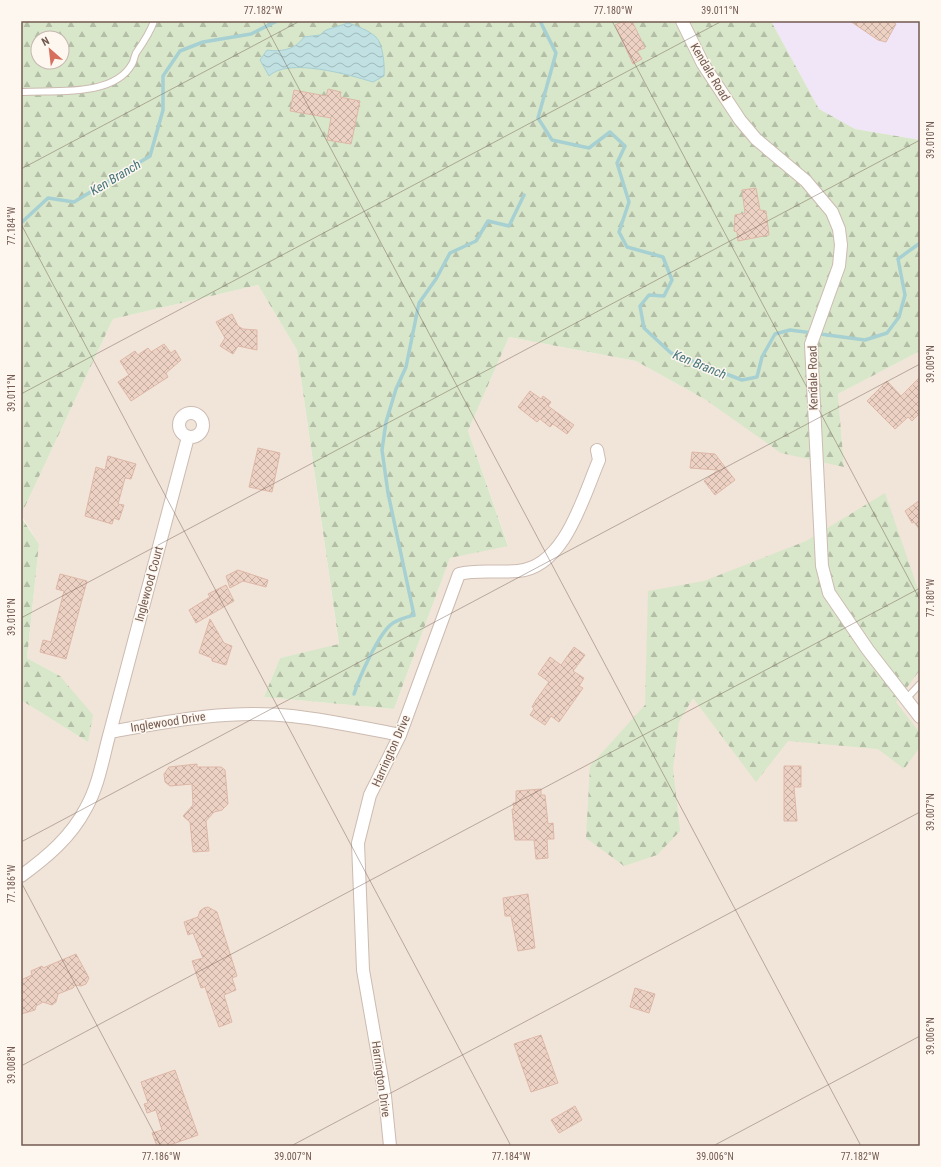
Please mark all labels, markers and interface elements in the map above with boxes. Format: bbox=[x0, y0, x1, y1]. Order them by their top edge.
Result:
text: 77.182°W bbox=[244, 5, 283, 16]
text: 77.180°W bbox=[594, 5, 633, 16]
text: 39.011°N bbox=[701, 5, 739, 16]
north arrow bbox=[30, 30, 70, 70]
text: N bbox=[40, 34, 52, 49]
street label: Kendale Road bbox=[687, 41, 733, 103]
text: 39.010°N bbox=[925, 121, 936, 159]
water label: Ken Branch bbox=[87, 157, 143, 198]
text: 77.184°W bbox=[6, 206, 17, 245]
street label: Kendale Road bbox=[805, 345, 821, 411]
text: 39.009°N bbox=[925, 345, 936, 383]
water label: Ken Branch bbox=[671, 347, 729, 382]
text: 39.011°N bbox=[6, 374, 17, 412]
street label: Inglewood Court bbox=[132, 544, 166, 623]
text: 77.180°W bbox=[925, 578, 936, 617]
text: 39.010°N bbox=[6, 598, 17, 636]
street label: Inglewood Drive bbox=[130, 709, 207, 735]
street label: Harrington Drive bbox=[369, 713, 413, 789]
text: 39.007°N bbox=[925, 793, 936, 831]
text: 77.186°W bbox=[6, 864, 17, 903]
text: 39.006°N bbox=[925, 1017, 936, 1055]
street label: Harrington Drive bbox=[369, 1040, 393, 1118]
text: 39.008°N bbox=[6, 1046, 17, 1084]
text: 77.186°W bbox=[142, 1151, 181, 1162]
text: 39.007°N bbox=[274, 1151, 312, 1162]
text: 77.184°W bbox=[492, 1151, 531, 1162]
text: 39.006°N bbox=[696, 1151, 734, 1162]
text: 77.182°W bbox=[841, 1151, 880, 1162]

